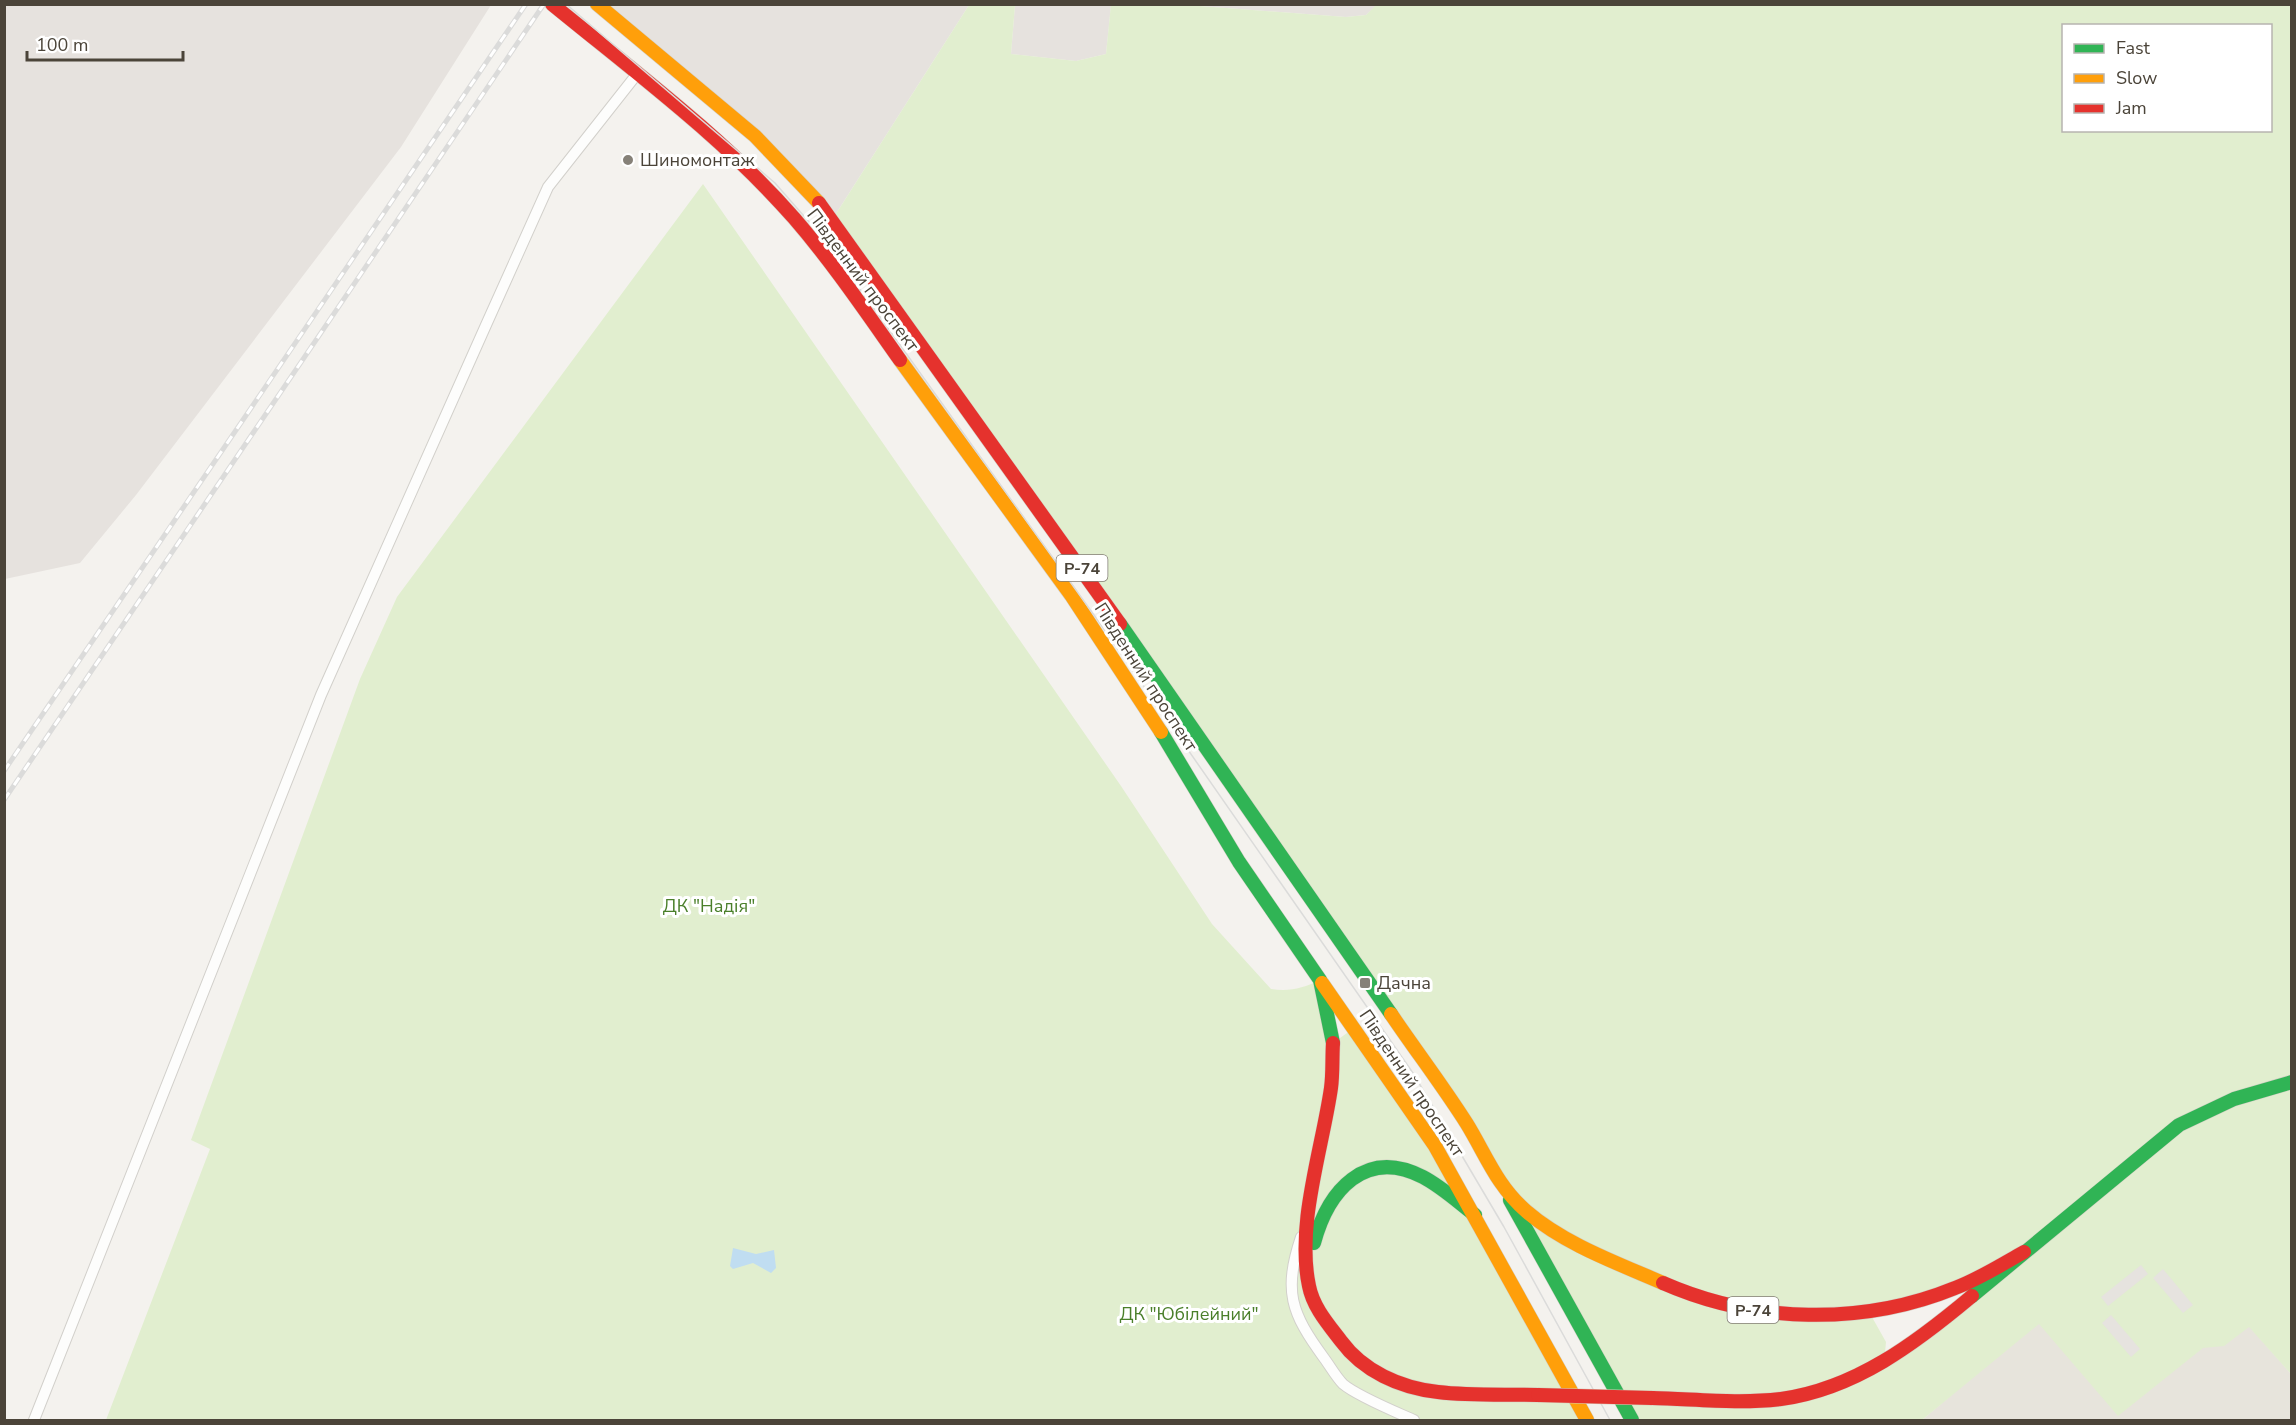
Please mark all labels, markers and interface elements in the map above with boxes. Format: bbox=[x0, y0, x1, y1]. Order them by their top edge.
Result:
scale bar bbox=[27, 24, 183, 62]
legend bbox=[2062, 24, 2272, 132]
text: 100 m bbox=[36, 33, 88, 57]
text: Fast bbox=[2116, 36, 2151, 60]
text: Slow bbox=[2116, 66, 2157, 90]
text: Jam bbox=[2115, 96, 2147, 120]
place label: Шиномонтаж bbox=[640, 148, 756, 172]
marker: Шиномонтаж bbox=[621, 153, 635, 167]
street label: Південний проспект bbox=[801, 204, 925, 356]
road number: Р-74 bbox=[1056, 555, 1108, 581]
street label: Південний проспект bbox=[1089, 598, 1203, 756]
park label: ДК "Надія" bbox=[663, 894, 755, 918]
place label: Дачна bbox=[1377, 971, 1431, 995]
marker: Дачна bbox=[1358, 976, 1372, 990]
street label: Південний проспект bbox=[1354, 1005, 1470, 1161]
road number: Р-74 bbox=[1728, 1297, 1778, 1323]
park label: ДК "Юбілейний" bbox=[1119, 1302, 1259, 1326]

